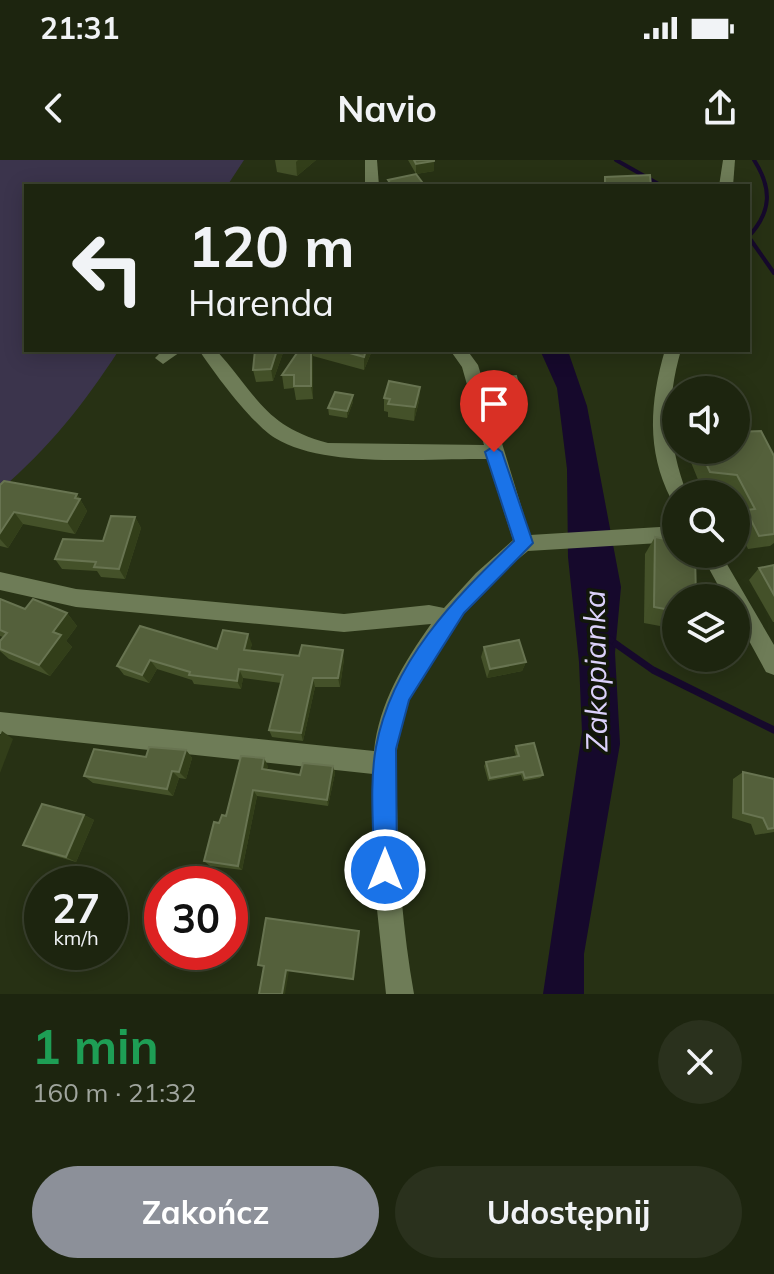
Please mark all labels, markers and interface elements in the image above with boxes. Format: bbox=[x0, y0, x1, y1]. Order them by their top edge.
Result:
text: 21:31 bbox=[40, 9, 119, 47]
icon: back bbox=[32, 86, 76, 130]
text: Navio bbox=[337, 86, 437, 131]
icon: share bbox=[698, 86, 742, 130]
text: 120 m bbox=[188, 211, 355, 281]
icon: left bbox=[56, 216, 160, 320]
text: Harenda bbox=[188, 280, 334, 325]
pin bbox=[460, 370, 528, 452]
map controls bbox=[662, 376, 750, 672]
button: sound bbox=[662, 376, 750, 464]
icon: arrive bbox=[472, 382, 516, 426]
button: search bbox=[662, 480, 750, 568]
button: layers bbox=[662, 584, 750, 672]
water label: Zakopianka bbox=[575, 590, 615, 752]
position arrow bbox=[343, 828, 427, 912]
speed limit sign: 30 bbox=[144, 866, 248, 970]
text: 27 bbox=[52, 883, 100, 933]
text: km/h bbox=[53, 925, 99, 950]
text: 1 min bbox=[32, 1016, 159, 1076]
button: close bbox=[658, 1020, 742, 1104]
text: 160 m · 21:32 bbox=[32, 1076, 196, 1109]
button: Zakończ bbox=[32, 1166, 379, 1258]
button: Udostępnij bbox=[395, 1166, 742, 1258]

